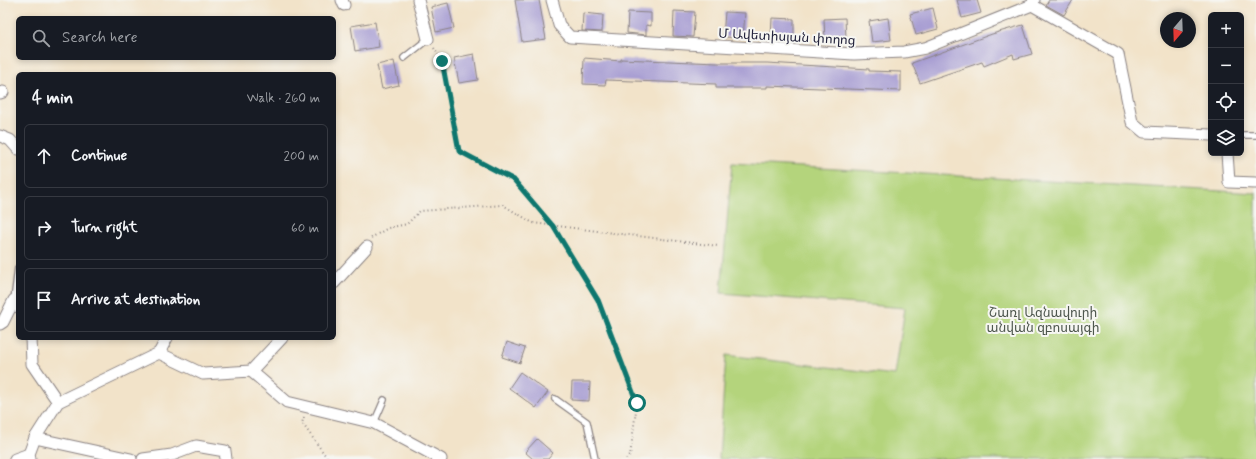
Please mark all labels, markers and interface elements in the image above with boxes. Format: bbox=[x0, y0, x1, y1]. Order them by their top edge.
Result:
north arrow bbox=[1160, 12, 1196, 48]
map controls bbox=[1208, 12, 1244, 156]
button: + bbox=[1208, 12, 1244, 48]
search box bbox=[16, 16, 336, 60]
street label: Մ Ավետիսյան փողոց bbox=[718, 25, 856, 50]
icon: search bbox=[30, 27, 52, 49]
text: Search here bbox=[62, 28, 138, 48]
button: − bbox=[1208, 48, 1244, 84]
route end bbox=[433, 52, 451, 70]
button: locate bbox=[1208, 84, 1244, 120]
text: 4 min bbox=[32, 87, 73, 109]
text: Walk · 260 m bbox=[247, 90, 320, 107]
button: layers bbox=[1208, 120, 1244, 156]
icon: ahead bbox=[33, 145, 55, 167]
text: Continue bbox=[71, 146, 127, 166]
text: 200 m bbox=[284, 148, 319, 165]
icon: right bbox=[33, 217, 55, 239]
text: Turn right bbox=[71, 218, 138, 238]
text: 60 m bbox=[291, 220, 319, 237]
icon: arrive bbox=[33, 289, 55, 311]
text: Arrive at destination bbox=[71, 290, 200, 310]
park label: Շառլ Ազնավուրի անվան զբոսայգի bbox=[986, 305, 1100, 337]
route start bbox=[628, 394, 646, 412]

